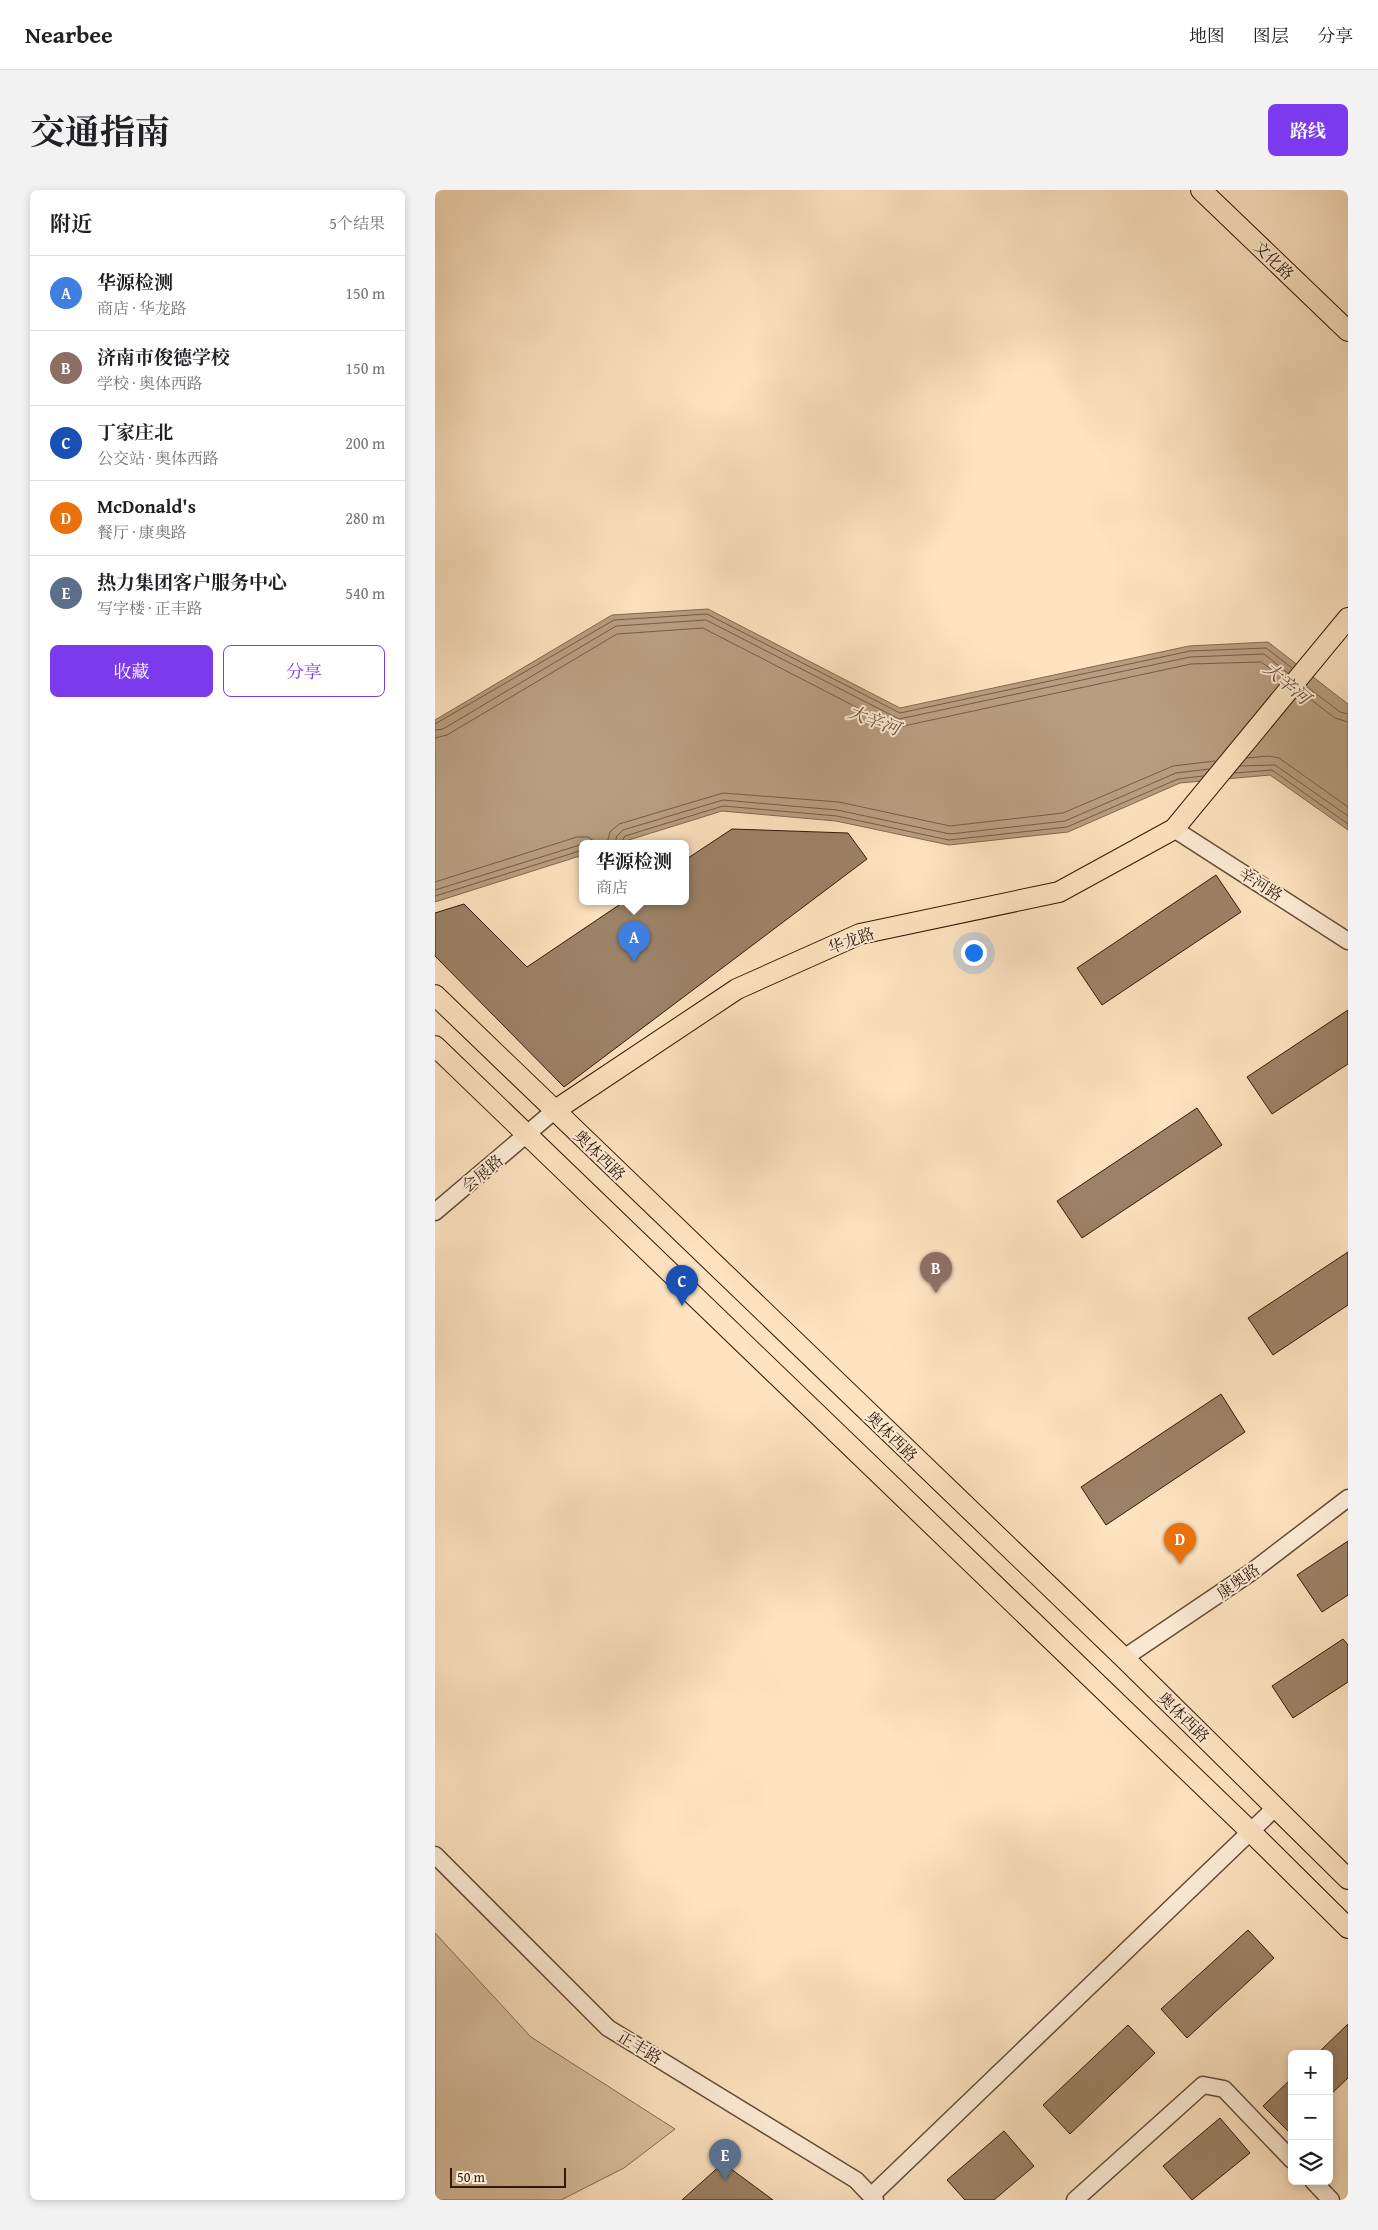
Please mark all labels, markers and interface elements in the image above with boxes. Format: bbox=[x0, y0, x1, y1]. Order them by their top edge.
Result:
text: Nearbee bbox=[25, 17, 113, 52]
text: 地图 bbox=[1189, 22, 1225, 49]
text: 图层 bbox=[1253, 22, 1289, 49]
text: 分享 bbox=[1317, 22, 1353, 49]
button: 路线 bbox=[1268, 104, 1348, 156]
text: 交通指南 bbox=[30, 106, 170, 157]
text: 附近 bbox=[50, 208, 92, 239]
text: 5个结果 bbox=[329, 211, 385, 235]
street label: 文化路 bbox=[1248, 235, 1300, 285]
text: 华源检测 bbox=[97, 268, 173, 296]
text: A bbox=[61, 281, 71, 305]
text: 150 m bbox=[345, 281, 385, 305]
text: 商店 · 华龙路 bbox=[97, 296, 187, 320]
text: 济南市俊德学校 bbox=[97, 343, 230, 371]
text: B bbox=[61, 356, 71, 380]
text: 150 m bbox=[345, 356, 385, 380]
text: 学校 · 奥体西路 bbox=[97, 371, 203, 395]
text: 丁家庄北 bbox=[97, 418, 173, 446]
text: C bbox=[61, 431, 71, 455]
text: 200 m bbox=[345, 431, 385, 455]
text: 公交站 · 奥体西路 bbox=[97, 446, 219, 470]
text: McDonald's bbox=[97, 492, 196, 520]
text: D bbox=[61, 506, 71, 530]
text: 280 m bbox=[345, 506, 385, 530]
text: 餐厅 · 康奥路 bbox=[97, 520, 187, 544]
text: 热力集团客户服务中心 bbox=[97, 568, 287, 596]
text: E bbox=[62, 581, 70, 605]
text: 540 m bbox=[345, 581, 385, 605]
text: 写字楼 · 正丰路 bbox=[97, 596, 203, 620]
button: 收藏 bbox=[50, 645, 213, 697]
button: 分享 bbox=[223, 645, 385, 697]
water label: 大辛河 bbox=[1258, 655, 1319, 713]
water label: 大辛河 bbox=[844, 698, 907, 743]
popup bbox=[579, 840, 689, 905]
text: 华源检测 bbox=[596, 847, 672, 875]
street label: 辛河路 bbox=[1234, 861, 1288, 907]
text: 商店 bbox=[596, 875, 628, 899]
pin: A bbox=[618, 921, 650, 962]
street label: 华龙路 bbox=[824, 921, 878, 959]
your location bbox=[961, 940, 987, 966]
street label: 奥体西路 bbox=[569, 1124, 631, 1186]
street label: 会展路 bbox=[456, 1148, 508, 1198]
pin: B bbox=[920, 1252, 952, 1293]
pin: C bbox=[666, 1265, 698, 1306]
street label: 奥体西路 bbox=[861, 1405, 923, 1467]
pin: D bbox=[1164, 1523, 1196, 1564]
street label: 康奥路 bbox=[1211, 1557, 1265, 1605]
street label: 奥体西路 bbox=[1153, 1686, 1215, 1748]
street label: 正丰路 bbox=[613, 2024, 667, 2070]
map controls bbox=[1288, 2050, 1333, 2185]
button: + bbox=[1288, 2050, 1333, 2095]
button: − bbox=[1288, 2095, 1333, 2140]
pin: E bbox=[709, 2139, 741, 2180]
button: layers bbox=[1288, 2140, 1333, 2185]
scale bar bbox=[450, 2165, 566, 2188]
text: 50 m bbox=[457, 2167, 485, 2187]

